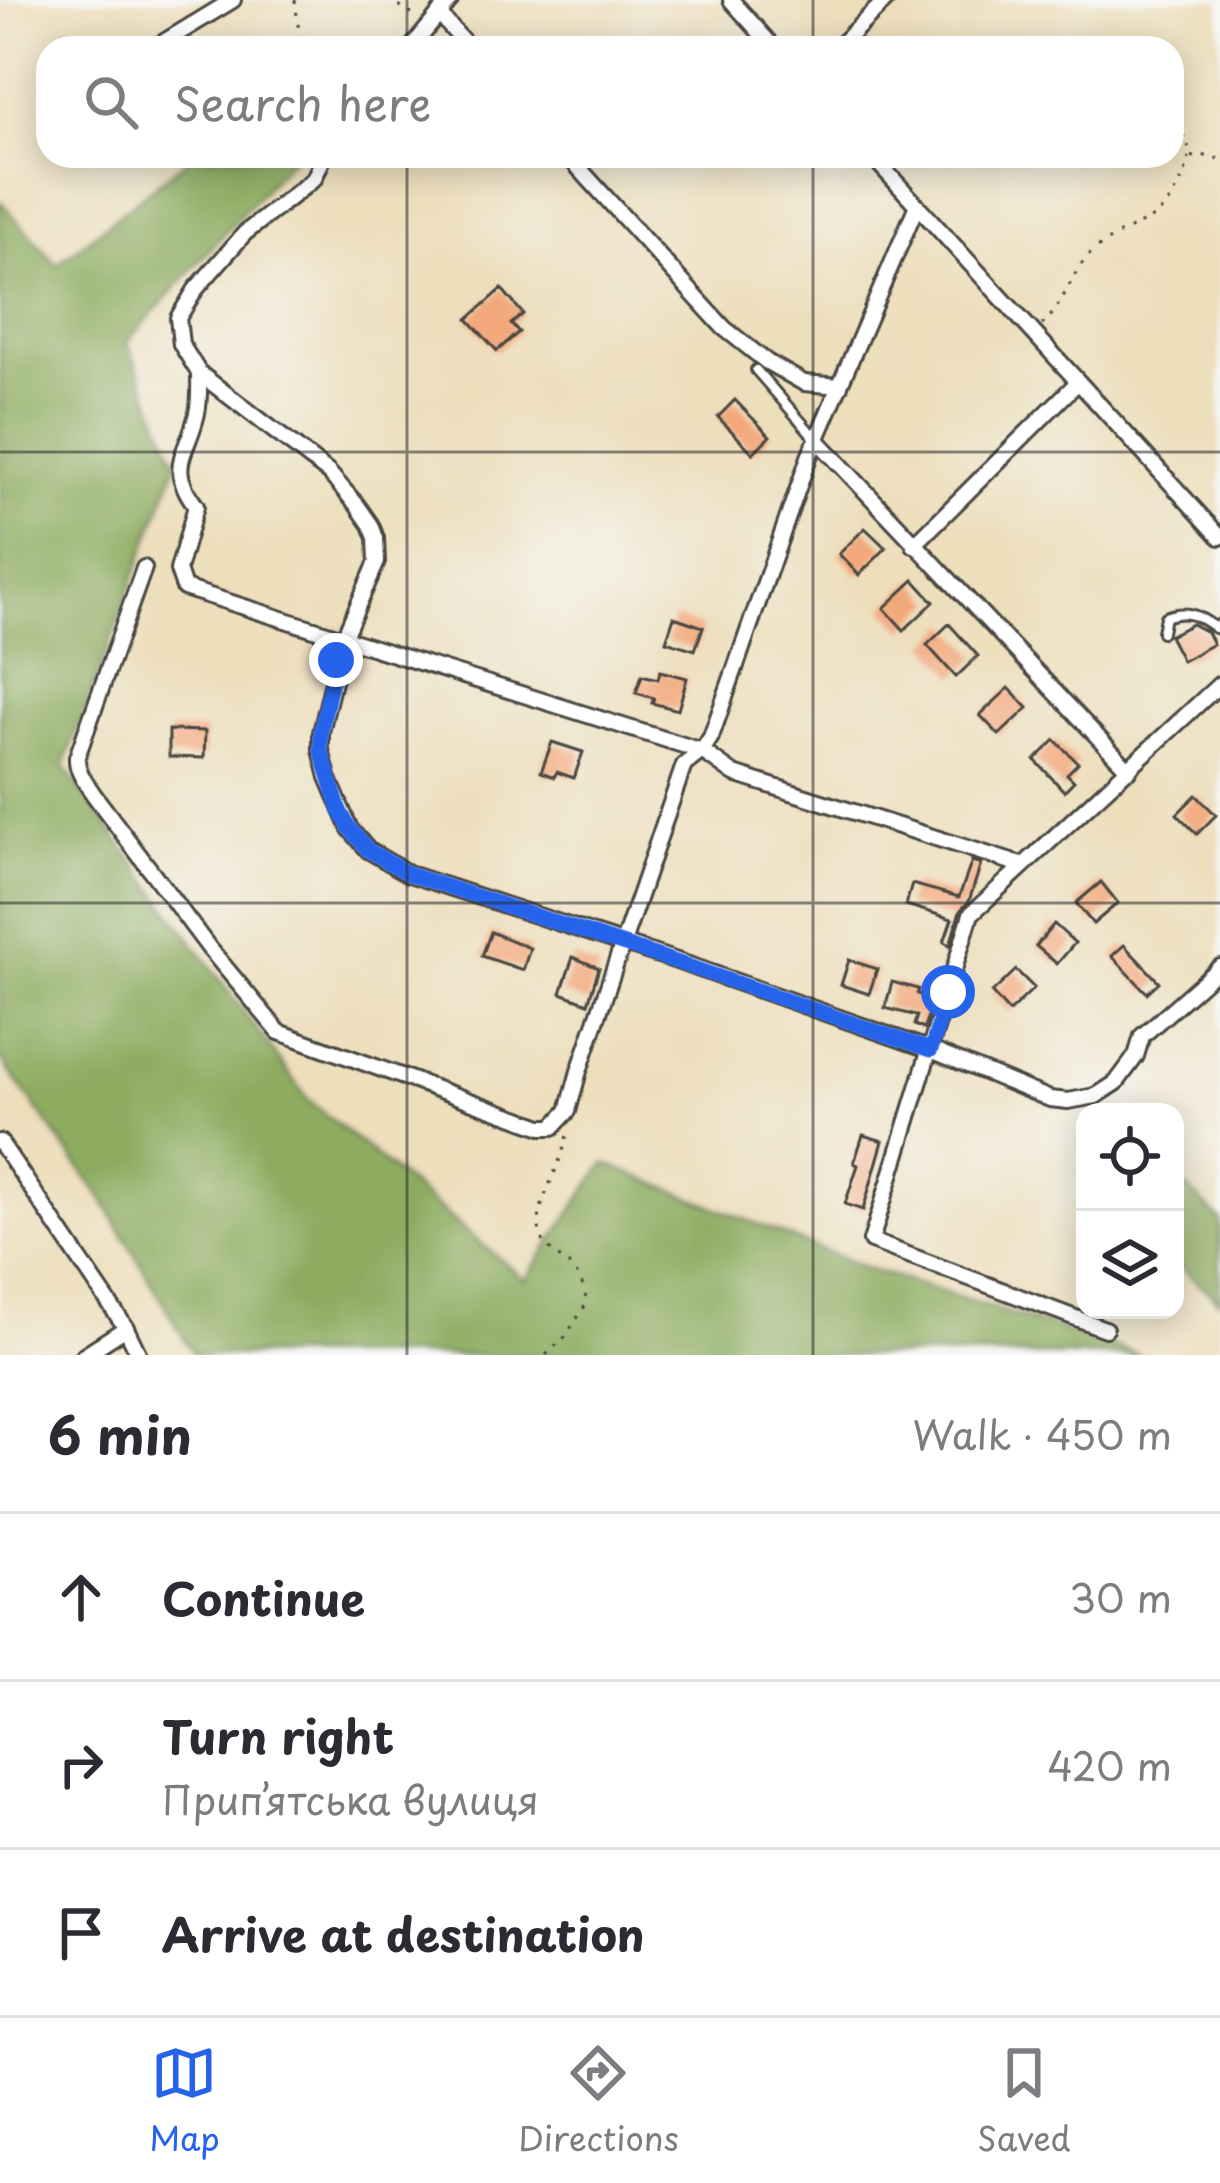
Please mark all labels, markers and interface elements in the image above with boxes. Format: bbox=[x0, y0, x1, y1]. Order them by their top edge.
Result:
search box bbox=[36, 36, 1184, 168]
text: Search here bbox=[174, 68, 431, 136]
icon: search bbox=[78, 69, 144, 135]
route end bbox=[309, 633, 363, 687]
route start bbox=[921, 965, 975, 1019]
map controls bbox=[1076, 1103, 1184, 1319]
button: locate bbox=[1076, 1103, 1184, 1211]
button: layers bbox=[1076, 1211, 1184, 1319]
text: 6 min bbox=[48, 1395, 192, 1472]
text: Walk · 450 m bbox=[913, 1404, 1172, 1463]
text: Continue bbox=[162, 1563, 365, 1631]
icon: ahead bbox=[48, 1564, 114, 1630]
text: 30 m bbox=[1069, 1567, 1172, 1626]
text: Turn right bbox=[162, 1701, 394, 1769]
icon: right bbox=[48, 1732, 114, 1798]
text: 420 m bbox=[1047, 1735, 1172, 1794]
text: Прип’ятська вулиця bbox=[162, 1769, 539, 1828]
text: Arrive at destination bbox=[162, 1899, 645, 1967]
icon: arrive bbox=[48, 1900, 114, 1966]
tab: Map bbox=[149, 2040, 220, 2162]
tab: Directions bbox=[518, 2040, 679, 2162]
tab: Saved bbox=[977, 2040, 1071, 2162]

